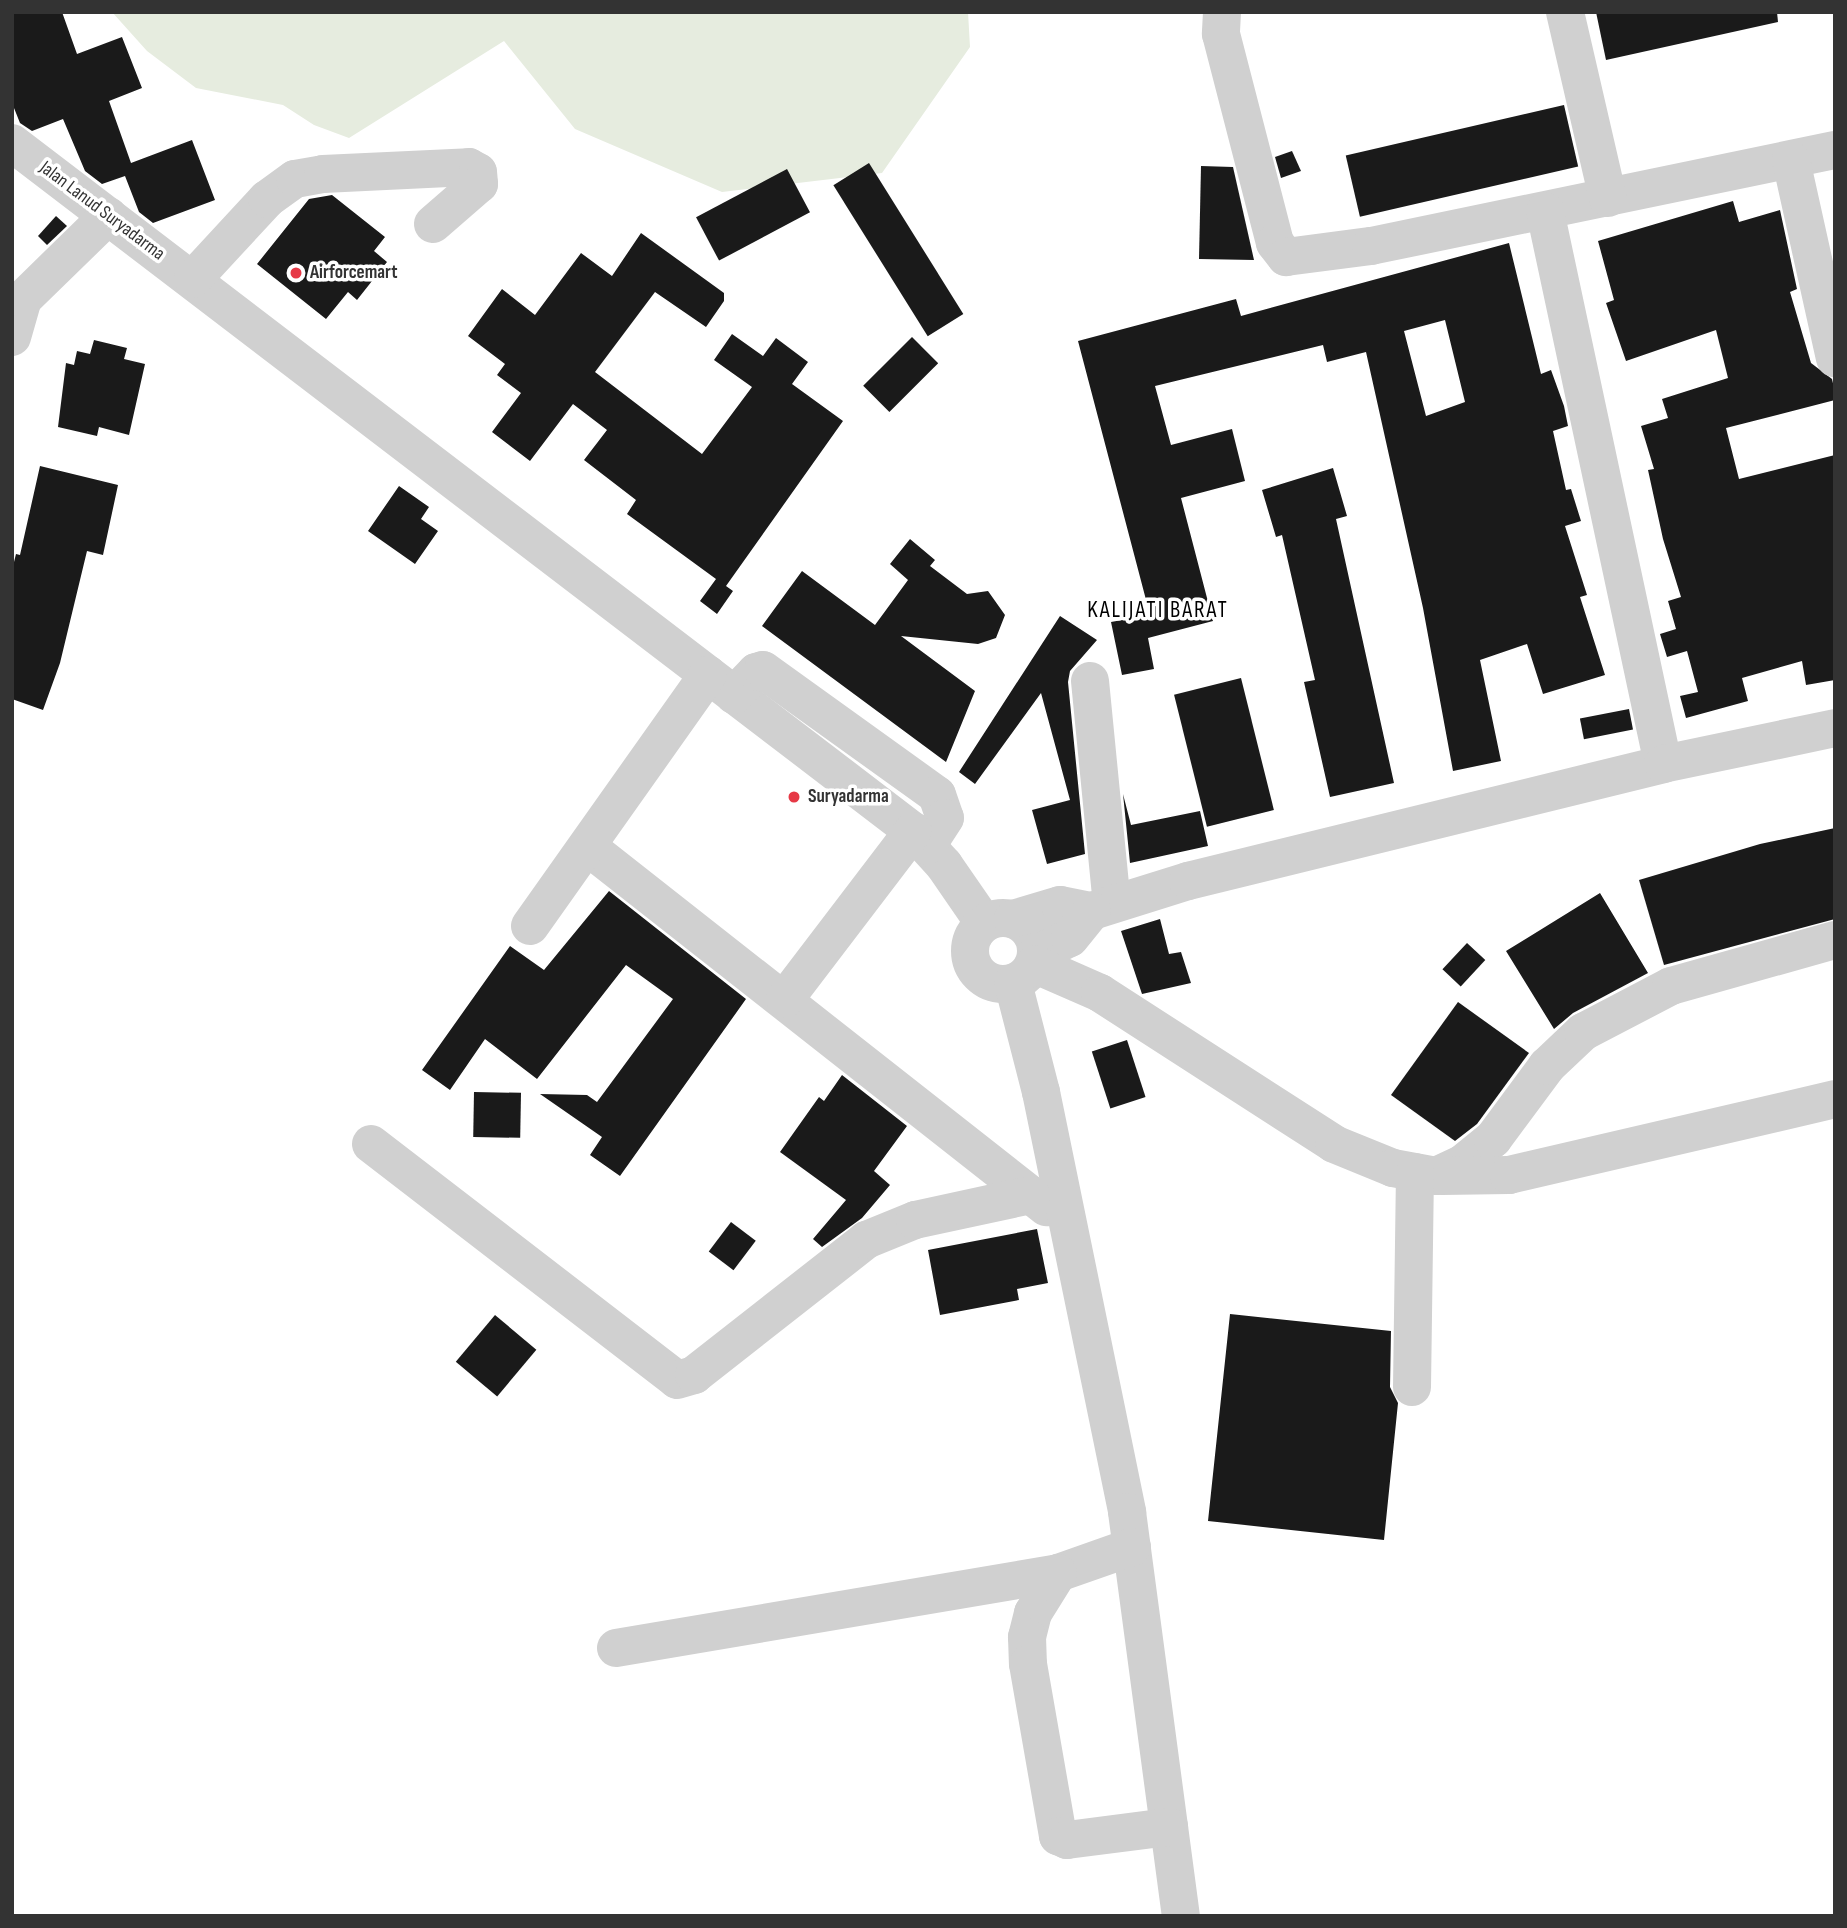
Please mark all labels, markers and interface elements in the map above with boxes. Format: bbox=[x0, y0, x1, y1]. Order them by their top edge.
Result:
street label: Jalan Lanud Suryadarma bbox=[35, 157, 169, 265]
place label: Airforcemart bbox=[310, 262, 398, 284]
marker: Airforcemart bbox=[288, 265, 304, 281]
district label: KALIJATI BARAT bbox=[1089, 596, 1227, 624]
place label: Suryadarma bbox=[808, 786, 889, 808]
marker: Suryadarma bbox=[786, 789, 802, 805]

